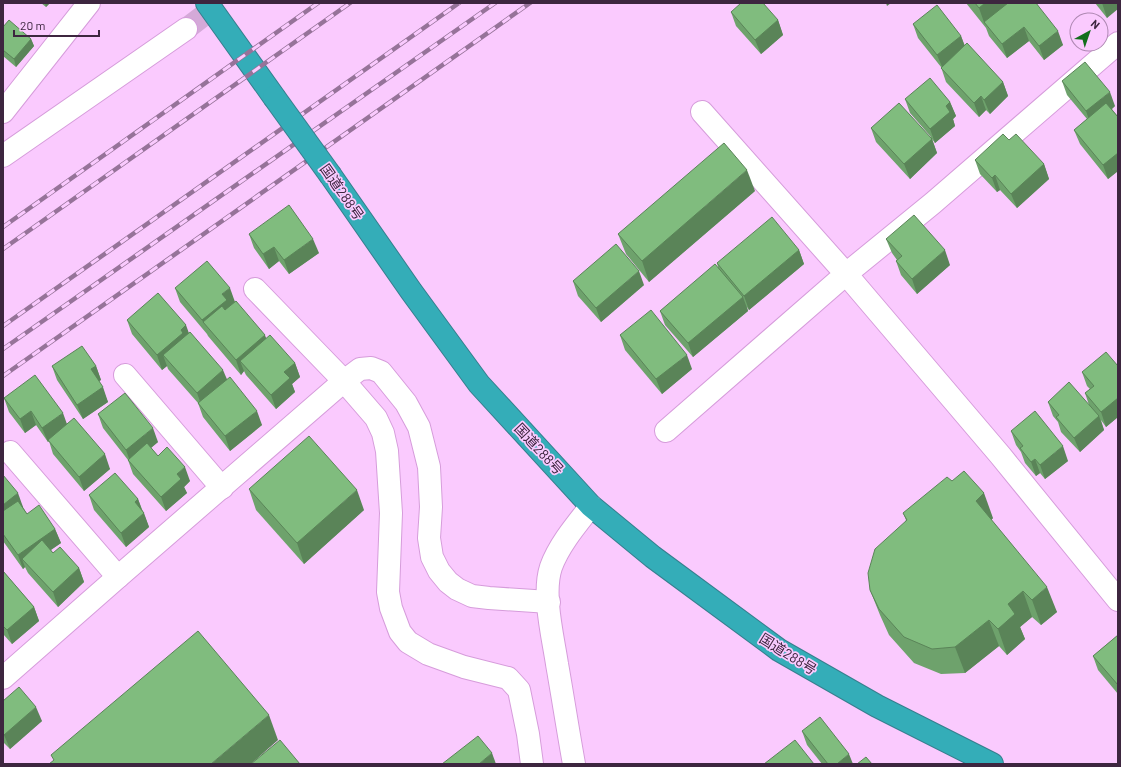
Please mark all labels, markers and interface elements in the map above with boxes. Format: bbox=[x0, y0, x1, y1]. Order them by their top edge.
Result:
scale bar bbox=[14, 12, 99, 38]
north arrow bbox=[1069, 12, 1109, 52]
text: N bbox=[1089, 17, 1103, 31]
text: 20 m bbox=[20, 18, 46, 32]
street label: 国道288号 bbox=[317, 161, 368, 223]
street label: 国道288号 bbox=[511, 419, 567, 478]
street label: 国道288号 bbox=[757, 629, 820, 678]

